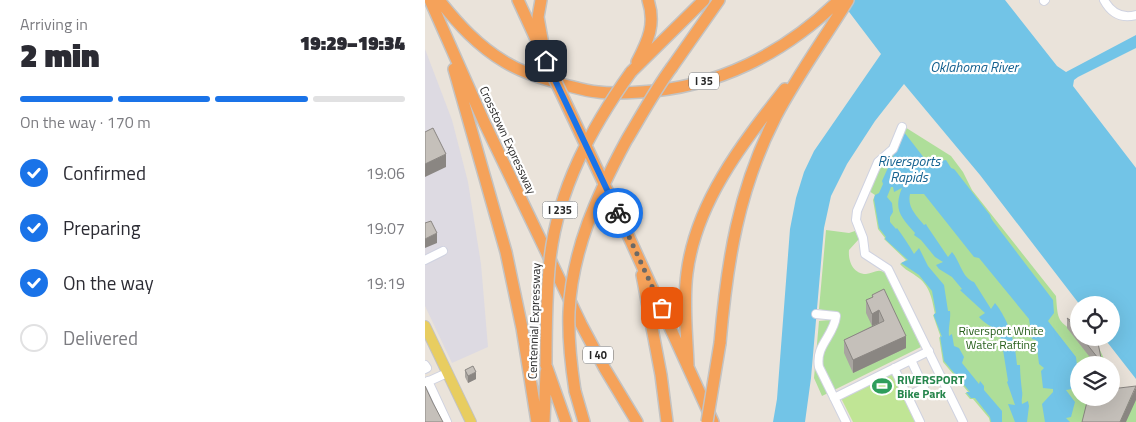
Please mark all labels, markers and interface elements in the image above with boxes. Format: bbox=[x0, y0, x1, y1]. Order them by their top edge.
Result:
text: Arriving in bbox=[20, 12, 88, 36]
text: 19:29–19:34 bbox=[300, 28, 405, 57]
text: 2 min bbox=[20, 31, 100, 79]
pin bbox=[525, 40, 567, 82]
icon: home bbox=[532, 47, 560, 75]
water label: Oklahoma River bbox=[930, 56, 1019, 77]
road number: I 35 bbox=[689, 72, 719, 90]
street label: Crosstown Expressway bbox=[475, 83, 541, 197]
text: On the way · 170 m bbox=[20, 110, 151, 134]
water label: Riversports Rapids bbox=[878, 150, 941, 187]
text: Confirmed bbox=[63, 158, 146, 187]
icon: check bbox=[20, 159, 48, 187]
text: 19:06 bbox=[366, 161, 405, 185]
courier bbox=[593, 188, 643, 238]
icon: bike bbox=[604, 199, 632, 227]
road number: I 235 bbox=[543, 202, 577, 218]
text: Preparing bbox=[63, 213, 140, 242]
icon: check bbox=[20, 214, 48, 242]
text: 19:07 bbox=[366, 216, 405, 240]
street label: Centennial Expressway bbox=[522, 262, 546, 380]
text: On the way bbox=[63, 268, 154, 297]
icon: check bbox=[20, 269, 48, 297]
text: 19:19 bbox=[366, 271, 405, 295]
pin bbox=[641, 287, 683, 329]
icon: bag bbox=[648, 294, 676, 322]
map controls bbox=[1070, 296, 1120, 406]
button: locate bbox=[1070, 296, 1120, 346]
park label: Riversport White Water Rafting bbox=[958, 321, 1044, 354]
text: Delivered bbox=[63, 323, 138, 352]
road number: I 40 bbox=[583, 346, 613, 364]
button: layers bbox=[1070, 356, 1120, 406]
place label: RIVERSPORT Bike Park bbox=[897, 370, 965, 403]
sports icon: RIVERSPORT Bike Park bbox=[871, 375, 893, 397]

